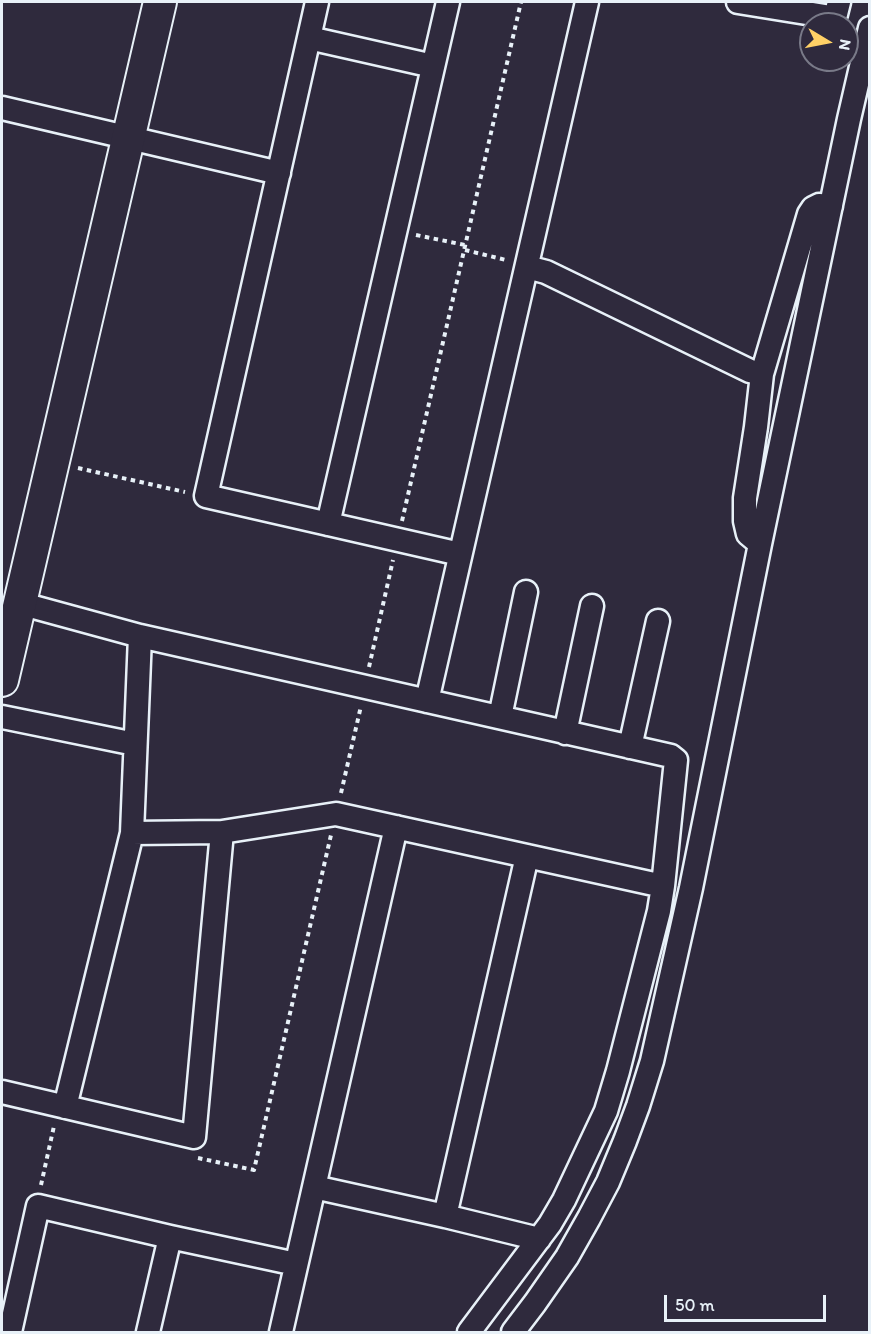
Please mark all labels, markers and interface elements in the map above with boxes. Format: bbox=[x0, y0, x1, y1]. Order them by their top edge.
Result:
north arrow bbox=[799, 12, 859, 72]
text: N bbox=[835, 38, 856, 52]
scale bar bbox=[667, 1283, 829, 1321]
text: 50 m bbox=[675, 1294, 715, 1316]

